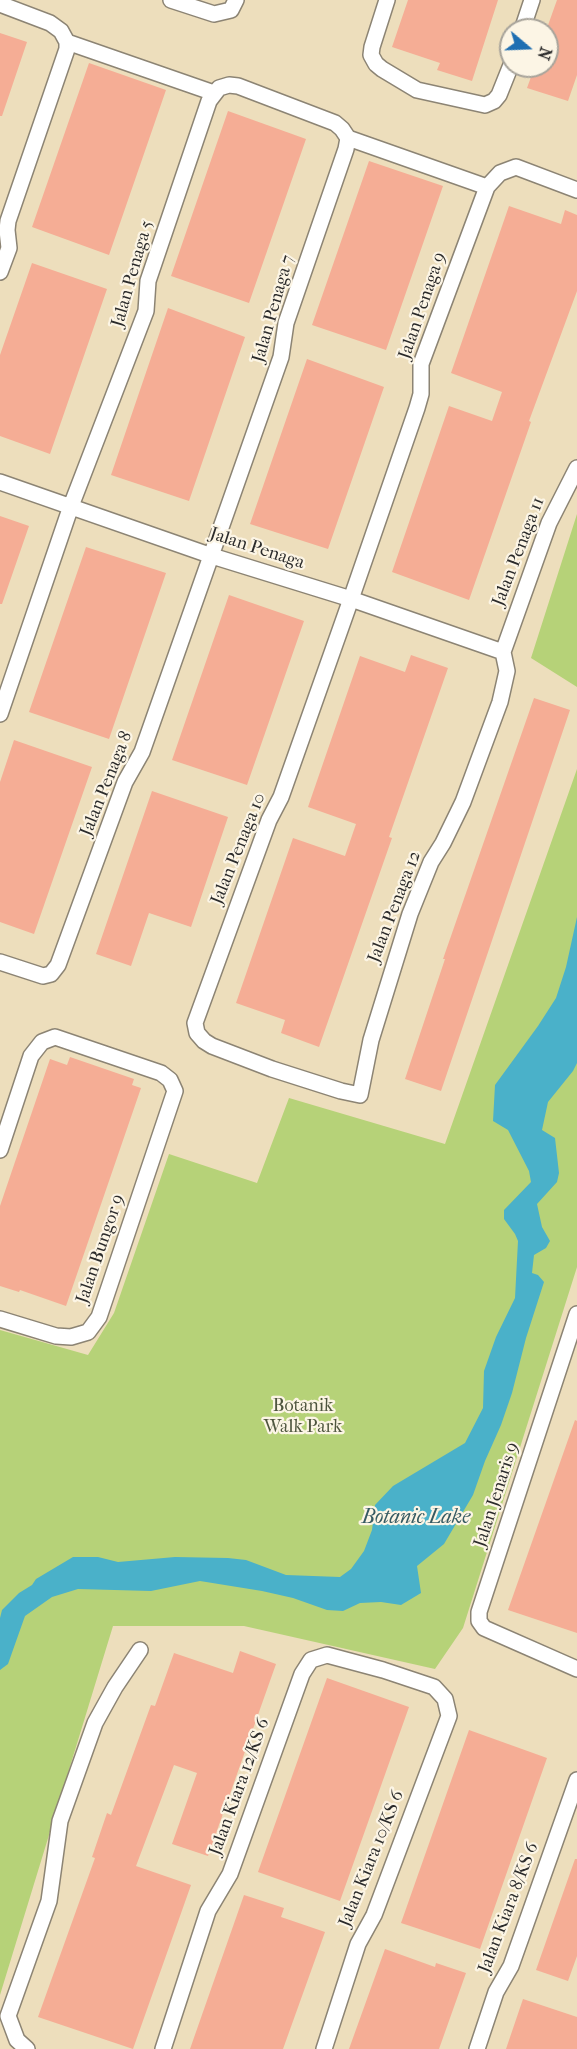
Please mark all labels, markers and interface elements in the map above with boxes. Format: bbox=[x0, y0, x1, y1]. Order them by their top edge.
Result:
north arrow bbox=[499, 18, 559, 78]
text: N bbox=[534, 45, 556, 62]
street label: Jalan Penaga 5 bbox=[107, 218, 159, 330]
street label: Jalan Penaga 9 bbox=[395, 250, 451, 362]
street label: Jalan Penaga 7 bbox=[248, 253, 300, 365]
street label: Jalan Penaga 11 bbox=[488, 494, 550, 610]
street label: Jalan Penaga bbox=[207, 524, 307, 574]
street label: Jalan Penaga 8 bbox=[76, 728, 138, 840]
street label: Jalan Penaga 10 bbox=[207, 790, 271, 908]
street label: Jalan Penaga 12 bbox=[364, 848, 426, 966]
street label: Jalan Bungor 9 bbox=[72, 1192, 130, 1306]
park label: Botanik Walk Park bbox=[264, 1396, 342, 1438]
street label: Jalan Jenaris 9 bbox=[470, 1440, 524, 1550]
water label: Botanic Lake bbox=[362, 1506, 470, 1530]
street label: Jalan Kiara 12/KS 6 bbox=[205, 1715, 275, 1859]
street label: Jalan Kiara 10/KS 6 bbox=[335, 1788, 409, 1930]
street label: Jalan Kiara 8/KS 6 bbox=[474, 1840, 544, 1976]

